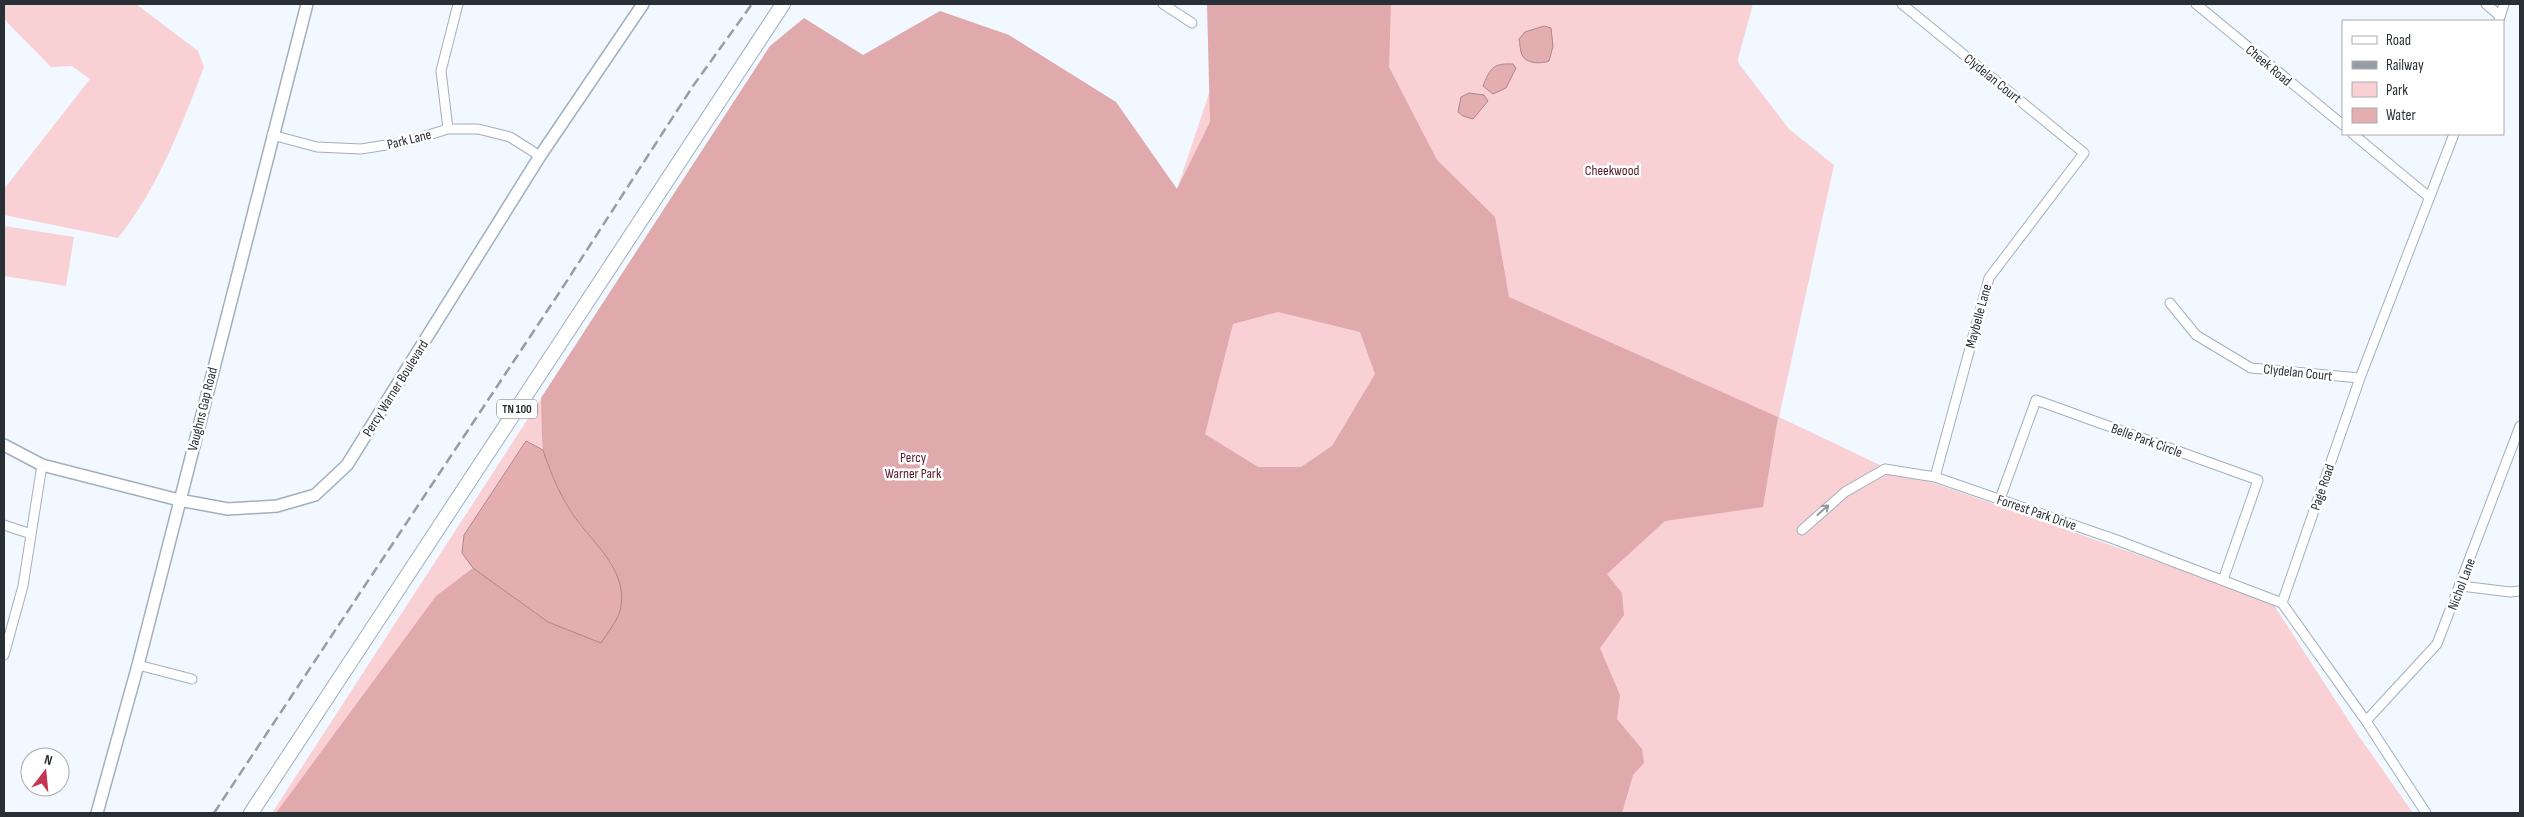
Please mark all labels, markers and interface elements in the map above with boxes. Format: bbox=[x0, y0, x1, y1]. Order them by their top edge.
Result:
legend bbox=[2342, 20, 2504, 135]
text: Road bbox=[2386, 31, 2411, 50]
street label: Cheek Road bbox=[2242, 41, 2295, 90]
street label: Clydelan Court bbox=[1960, 50, 2025, 107]
text: Railway bbox=[2386, 56, 2424, 75]
text: Park bbox=[2386, 81, 2408, 100]
text: Water bbox=[2386, 106, 2417, 125]
street label: Park Lane bbox=[385, 126, 433, 153]
park label: Cheekwood bbox=[1585, 162, 1639, 179]
street label: Maybelle Lane bbox=[1962, 282, 1995, 350]
street label: Percy Warner Boulevard bbox=[359, 337, 432, 440]
street label: Clydelan Court bbox=[2263, 360, 2333, 385]
street label: Vaughns Gap Road bbox=[184, 365, 221, 453]
road number: TN 100 bbox=[497, 399, 537, 418]
street label: Belle Park Circle bbox=[2109, 420, 2185, 461]
park label: Percy Warner Park bbox=[885, 449, 942, 482]
street label: Page Road bbox=[2307, 462, 2338, 513]
street label: Forrest Park Drive bbox=[1995, 491, 2079, 534]
one-way arrow bbox=[1816, 504, 1829, 515]
street label: Nichol Lane bbox=[2444, 556, 2479, 613]
north arrow bbox=[20, 747, 70, 797]
text: N bbox=[43, 751, 54, 769]

